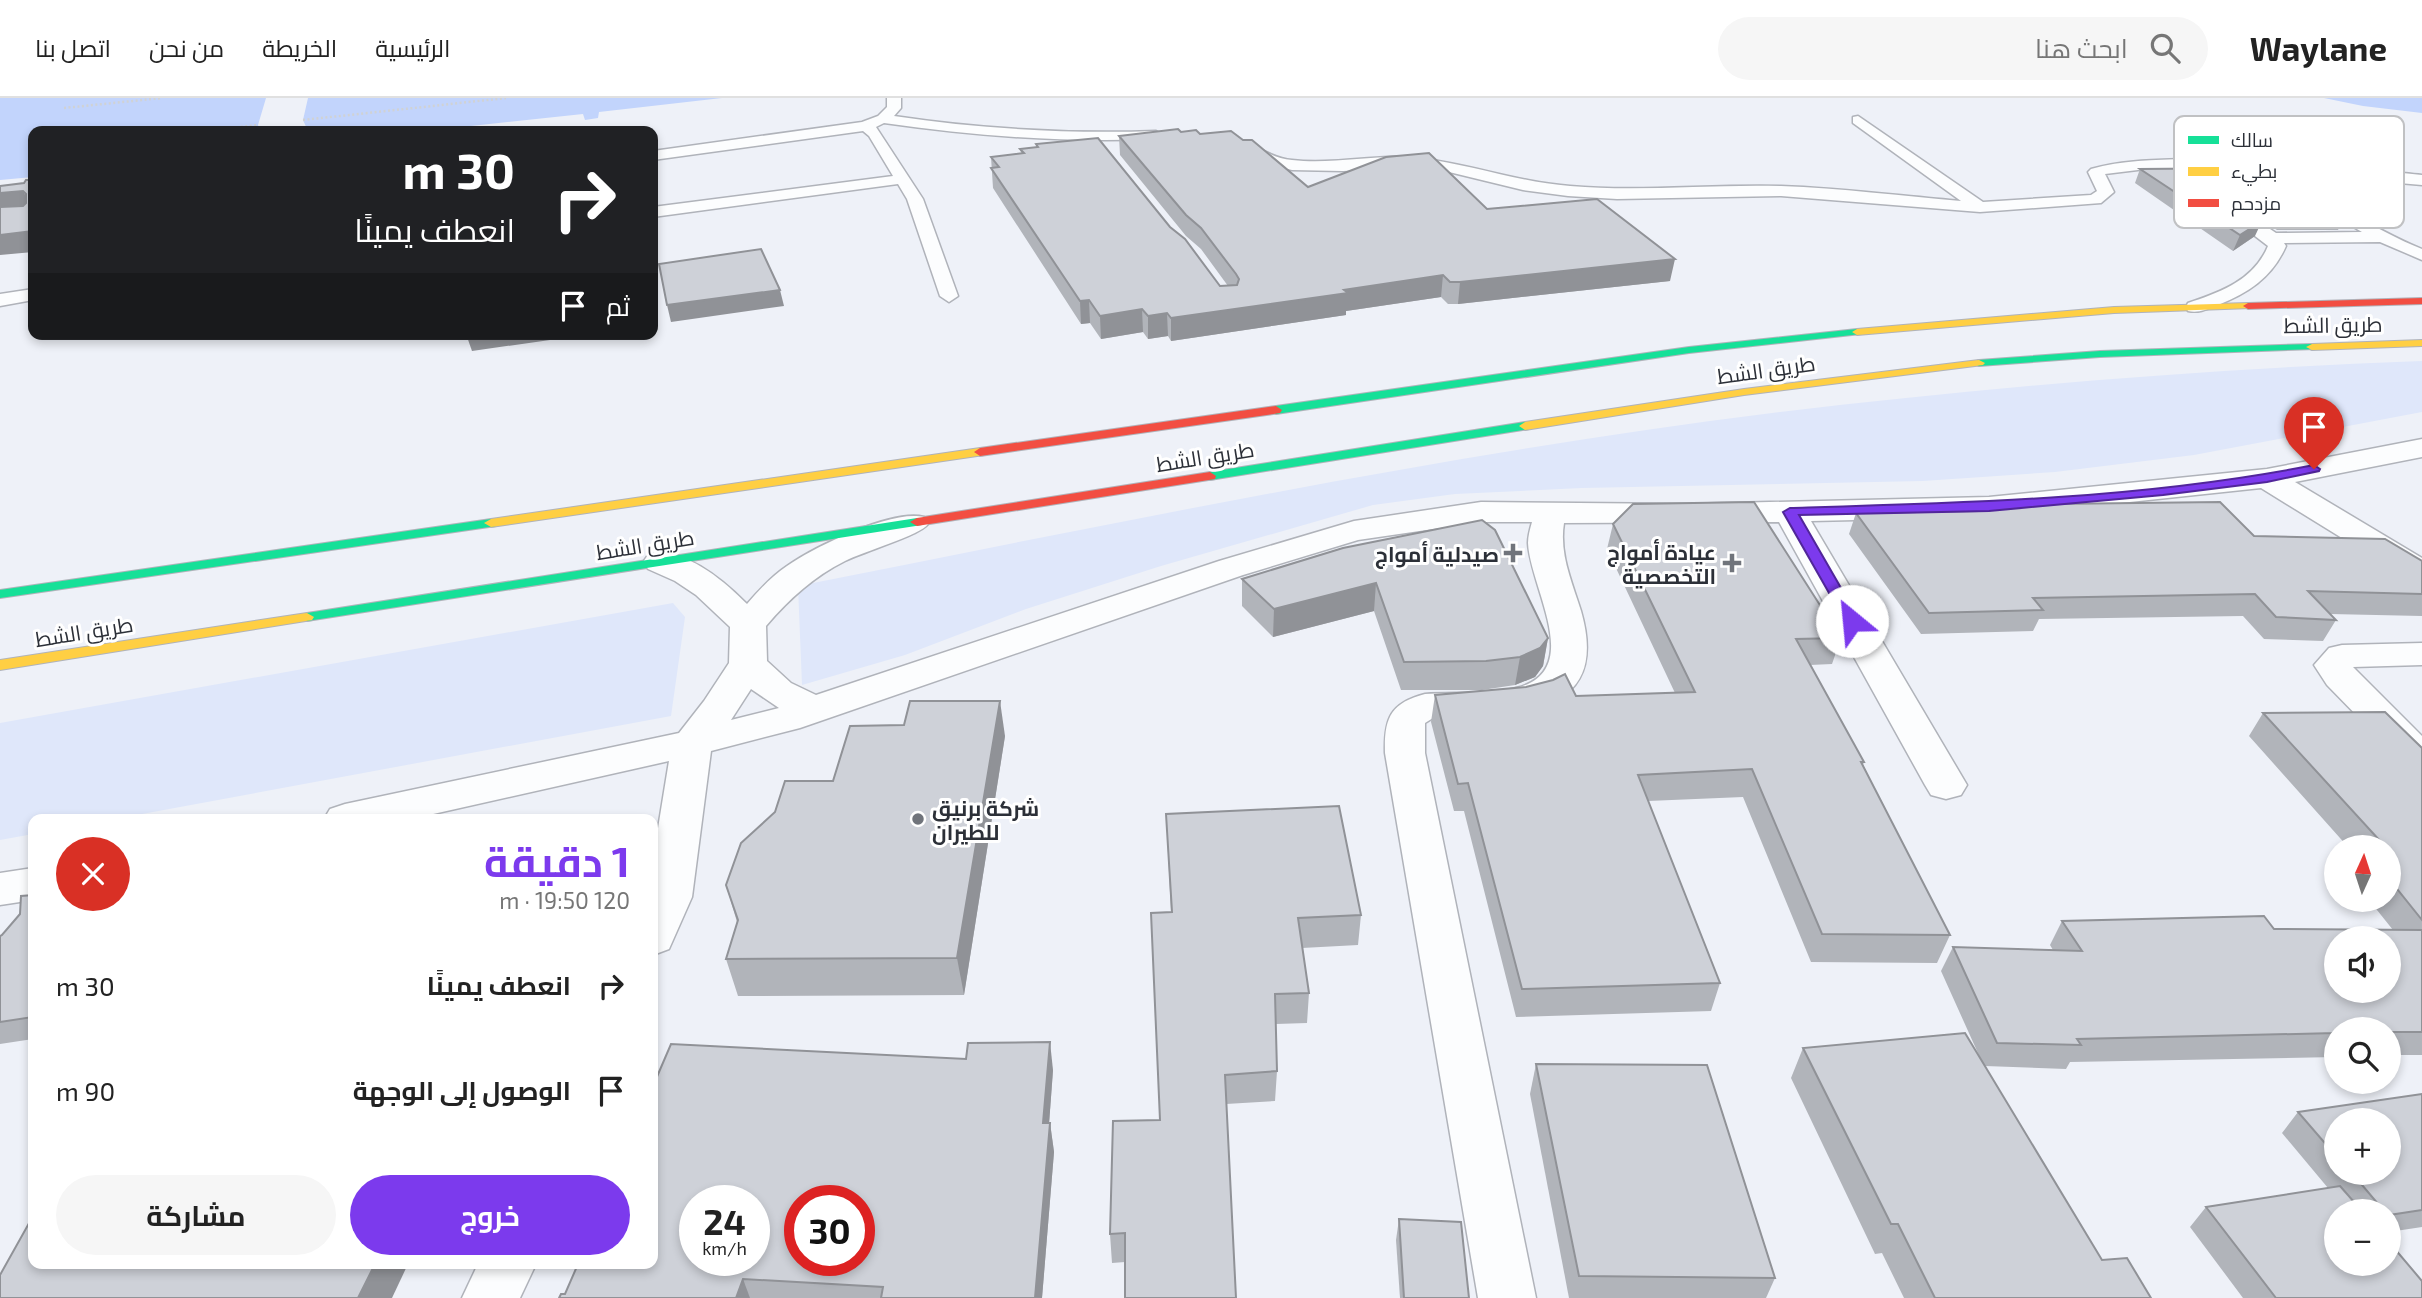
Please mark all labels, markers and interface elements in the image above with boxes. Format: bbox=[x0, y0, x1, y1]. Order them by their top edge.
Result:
search box bbox=[1718, 17, 2208, 80]
text: Waylane bbox=[2250, 28, 2387, 68]
icon: search bbox=[2146, 29, 2184, 67]
text: ابحث هنا bbox=[2035, 32, 2128, 63]
text: اتصل بنا bbox=[35, 33, 111, 62]
text: من نحن bbox=[149, 33, 224, 62]
text: الخريطة bbox=[262, 33, 337, 62]
text: الرئيسية bbox=[375, 33, 450, 62]
legend bbox=[2174, 116, 2404, 228]
text: سالك bbox=[2231, 128, 2273, 151]
text: 30 m bbox=[403, 140, 515, 199]
icon: right bbox=[539, 154, 630, 245]
text: بطيء bbox=[2231, 159, 2277, 186]
text: مزدحم bbox=[2231, 191, 2281, 217]
text: انعطف يمينًا bbox=[354, 210, 515, 248]
icon: arrive bbox=[554, 287, 592, 325]
text: ثم bbox=[606, 290, 630, 321]
street label: طريق الشط bbox=[2283, 311, 2383, 339]
street label: طريق الشط bbox=[1715, 350, 1817, 390]
pin bbox=[2284, 397, 2344, 469]
icon: arrive bbox=[2295, 408, 2333, 446]
street label: طريق الشط bbox=[1154, 436, 1256, 478]
street label: طريق الشط bbox=[594, 524, 696, 566]
place label: عيادة أمواج التخصصية bbox=[1607, 539, 1716, 589]
place label: صيدلية أمواج bbox=[1375, 541, 1499, 569]
marker: صيدلية أمواج bbox=[1505, 545, 1521, 561]
marker: عيادة أمواج التخصصية bbox=[1722, 553, 1742, 573]
position arrow bbox=[1815, 584, 1889, 658]
street label: طريق الشط bbox=[33, 611, 135, 653]
place label: شركة برنيق للطيران bbox=[932, 795, 1039, 845]
marker: شركة برنيق للطيران bbox=[910, 811, 926, 827]
text: 1 دقيقة bbox=[484, 835, 630, 885]
north arrow bbox=[2324, 835, 2401, 912]
map controls bbox=[2324, 835, 2401, 1276]
button: close bbox=[56, 837, 130, 911]
text: 120 m · 19:50 bbox=[499, 886, 630, 914]
button: sound bbox=[2324, 926, 2401, 1003]
icon: right bbox=[592, 967, 630, 1005]
text: انعطف يمينًا bbox=[427, 969, 571, 1000]
text: 30 m bbox=[56, 970, 115, 1001]
button: search bbox=[2324, 1017, 2401, 1094]
icon: arrive bbox=[592, 1072, 630, 1110]
text: الوصول إلى الوجهة bbox=[353, 1074, 571, 1105]
text: 90 m bbox=[56, 1075, 115, 1106]
button: + bbox=[2324, 1108, 2401, 1185]
button: مشاركة bbox=[56, 1175, 336, 1255]
button: خروج bbox=[350, 1175, 630, 1255]
speed limit sign: 30 bbox=[784, 1185, 875, 1276]
button: − bbox=[2324, 1199, 2401, 1276]
text: 24 bbox=[703, 1200, 746, 1242]
text: km/h bbox=[702, 1237, 747, 1259]

